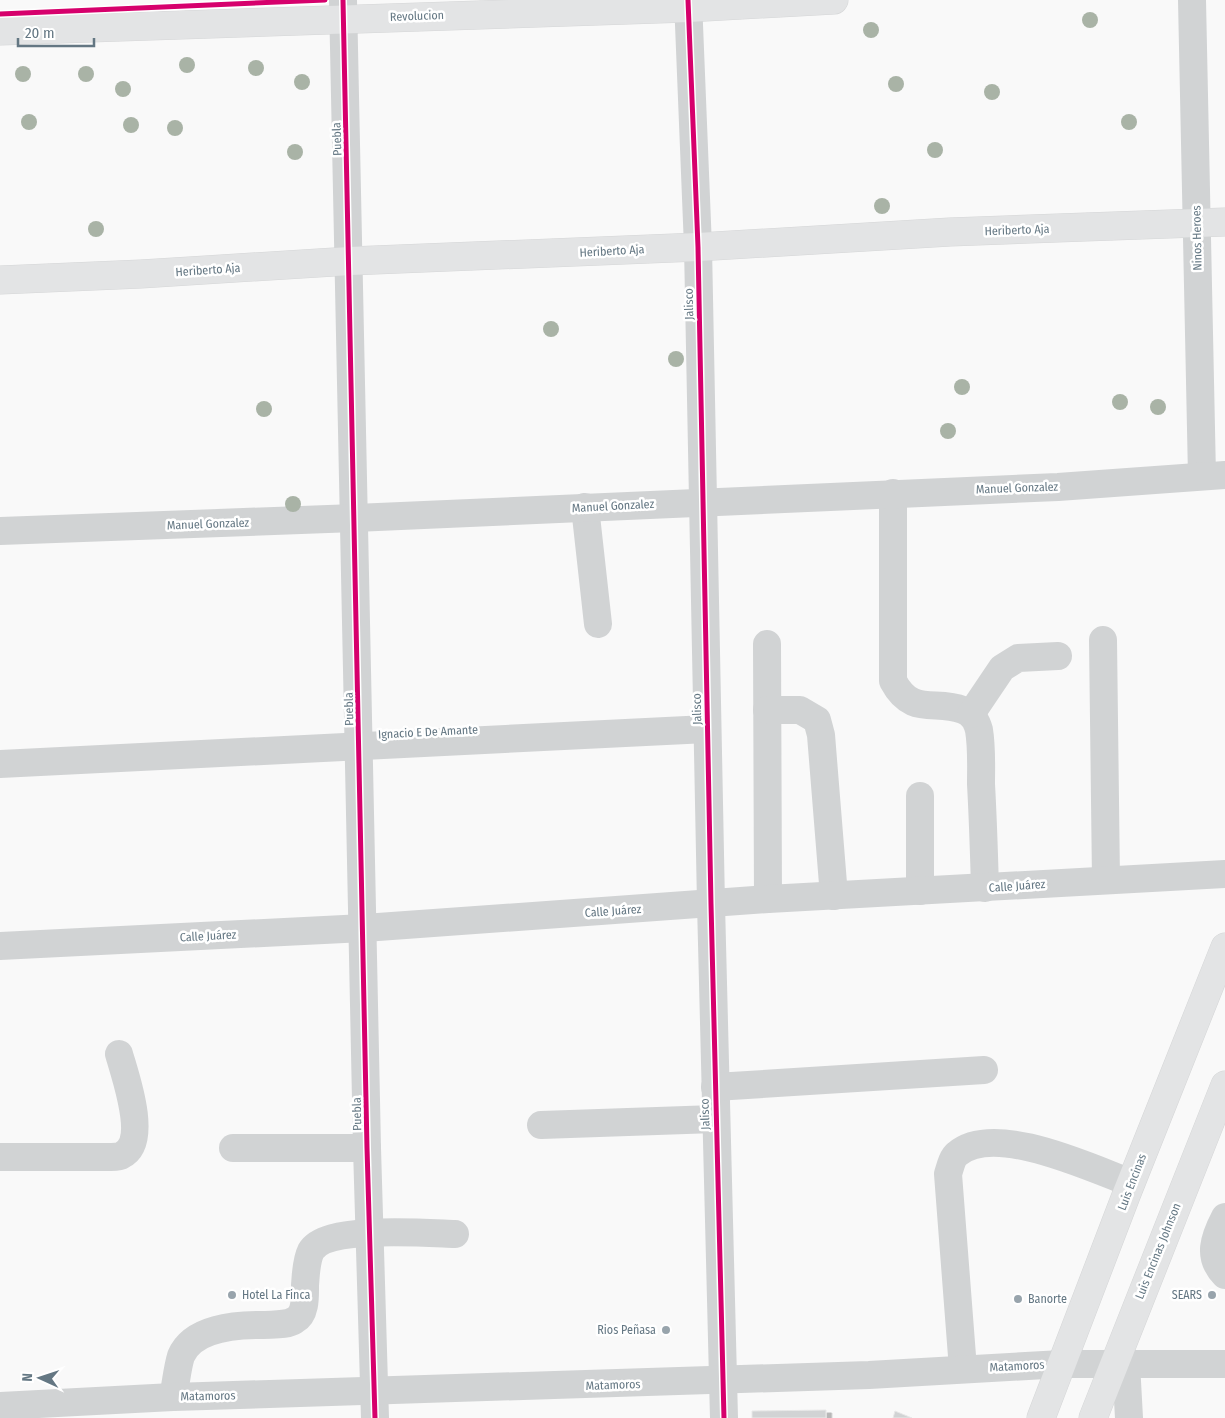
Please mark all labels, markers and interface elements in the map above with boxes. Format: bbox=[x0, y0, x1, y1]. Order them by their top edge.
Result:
street label: Revolucion bbox=[390, 8, 444, 24]
scale bar bbox=[18, 15, 94, 47]
text: 20 m bbox=[25, 24, 55, 42]
street label: Puebla bbox=[329, 122, 345, 156]
street label: Ninos Heroes bbox=[1189, 205, 1205, 271]
street label: Heriberto Aja bbox=[984, 222, 1050, 238]
street label: Heriberto Aja bbox=[579, 242, 645, 260]
street label: Heriberto Aja bbox=[175, 261, 241, 279]
street label: Jalisco bbox=[682, 288, 696, 320]
street label: Manuel Gonzalez bbox=[976, 480, 1059, 496]
street label: Manuel Gonzalez bbox=[571, 497, 655, 515]
street label: Manuel Gonzalez bbox=[167, 516, 250, 532]
street label: Puebla bbox=[342, 692, 356, 726]
street label: Jalisco bbox=[690, 693, 704, 725]
street label: Ignacio E De Amante bbox=[378, 722, 478, 742]
street label: Calle Juárez bbox=[988, 877, 1046, 895]
street label: Calle Juárez bbox=[584, 902, 642, 920]
street label: Calle Juárez bbox=[179, 928, 237, 944]
street label: Puebla bbox=[350, 1097, 364, 1131]
street label: Jalisco bbox=[697, 1098, 713, 1130]
street label: Luis Encinas bbox=[1115, 1152, 1149, 1212]
street label: Luis Encinas Johnson bbox=[1132, 1201, 1184, 1301]
place label: Hotel La Finca bbox=[242, 1288, 310, 1302]
place label: SEARS bbox=[1172, 1288, 1202, 1302]
marker: Hotel La Finca bbox=[226, 1289, 238, 1301]
marker: SEARS bbox=[1206, 1289, 1218, 1301]
place label: Banorte bbox=[1028, 1292, 1067, 1306]
marker: Banorte bbox=[1012, 1293, 1024, 1305]
place label: Rios Peñasa bbox=[597, 1323, 656, 1337]
marker: Rios Peñasa bbox=[660, 1324, 672, 1336]
north arrow bbox=[15, 1353, 65, 1403]
street label: Matamoros bbox=[989, 1358, 1045, 1374]
text: N bbox=[19, 1373, 36, 1382]
street label: Matamoros bbox=[585, 1377, 641, 1393]
street label: Matamoros bbox=[180, 1389, 236, 1403]

